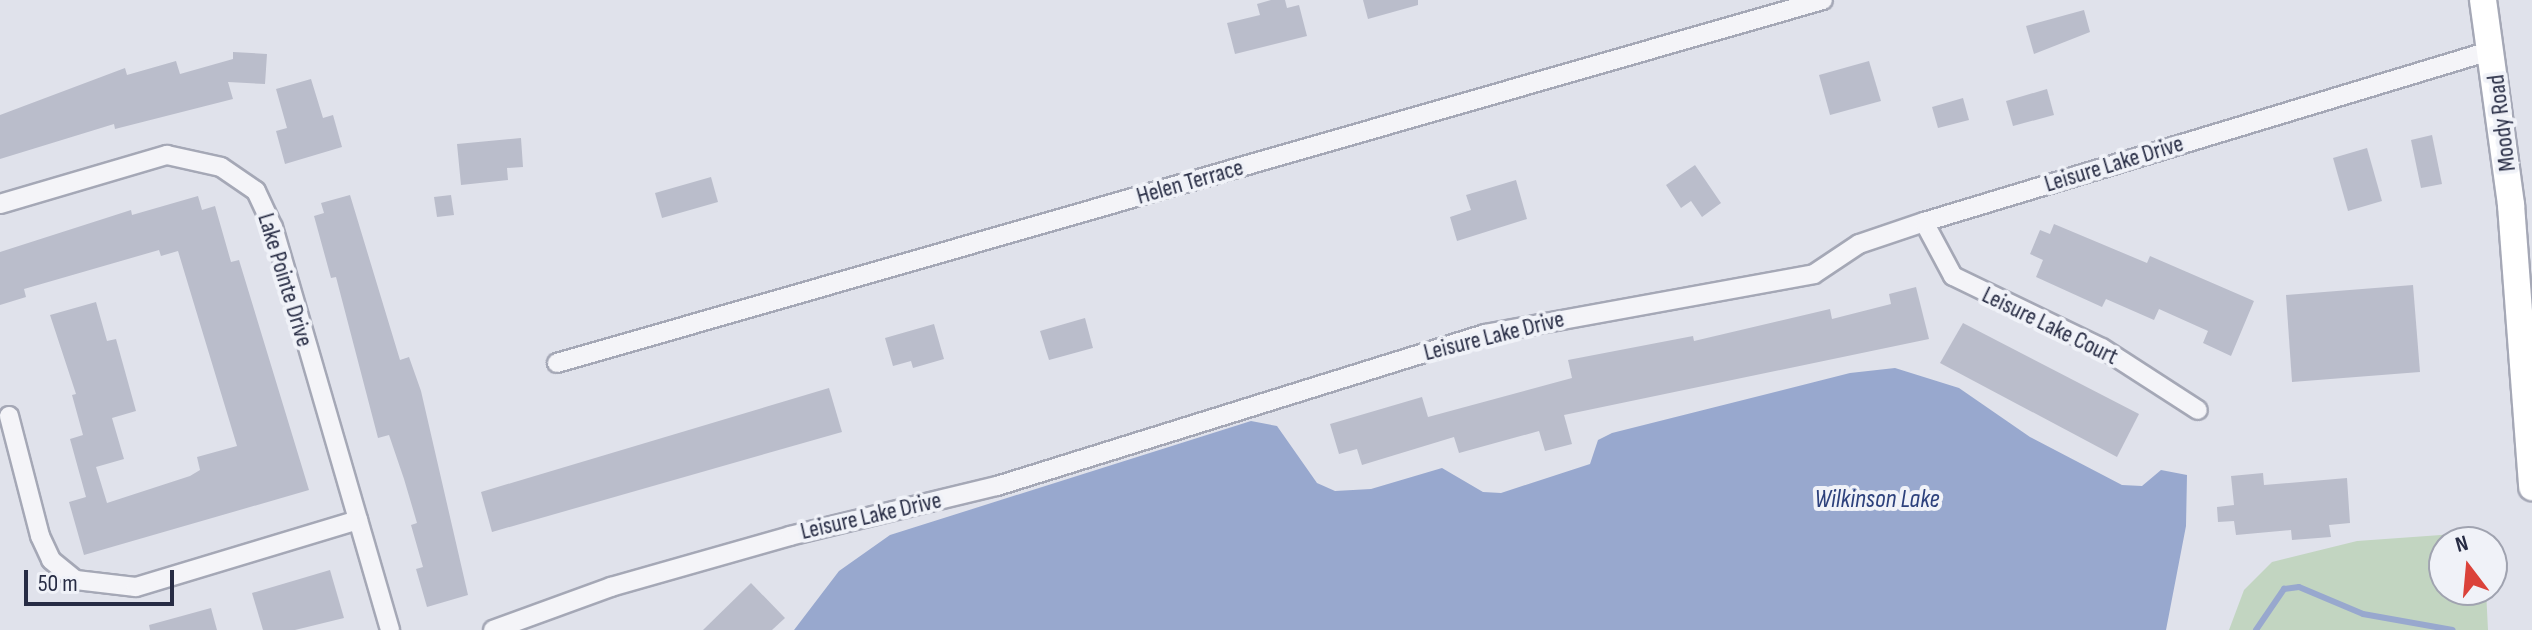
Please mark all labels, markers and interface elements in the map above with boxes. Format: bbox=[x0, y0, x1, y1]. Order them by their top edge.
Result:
street label: Moody Road bbox=[2482, 73, 2522, 173]
street label: Leisure Lake Drive bbox=[2041, 129, 2187, 199]
street label: Helen Terrace bbox=[1133, 153, 1247, 211]
street label: Lake Pointe Drive bbox=[251, 210, 319, 350]
street label: Leisure Lake Court bbox=[1977, 281, 2123, 371]
street label: Leisure Lake Drive bbox=[1421, 305, 1567, 367]
water label: Wilkinson Lake bbox=[1814, 484, 1940, 516]
street label: Leisure Lake Drive bbox=[798, 486, 944, 546]
north arrow bbox=[2428, 526, 2508, 606]
text: N bbox=[2452, 530, 2471, 559]
scale bar bbox=[28, 554, 178, 604]
text: 50 m bbox=[38, 569, 78, 598]

